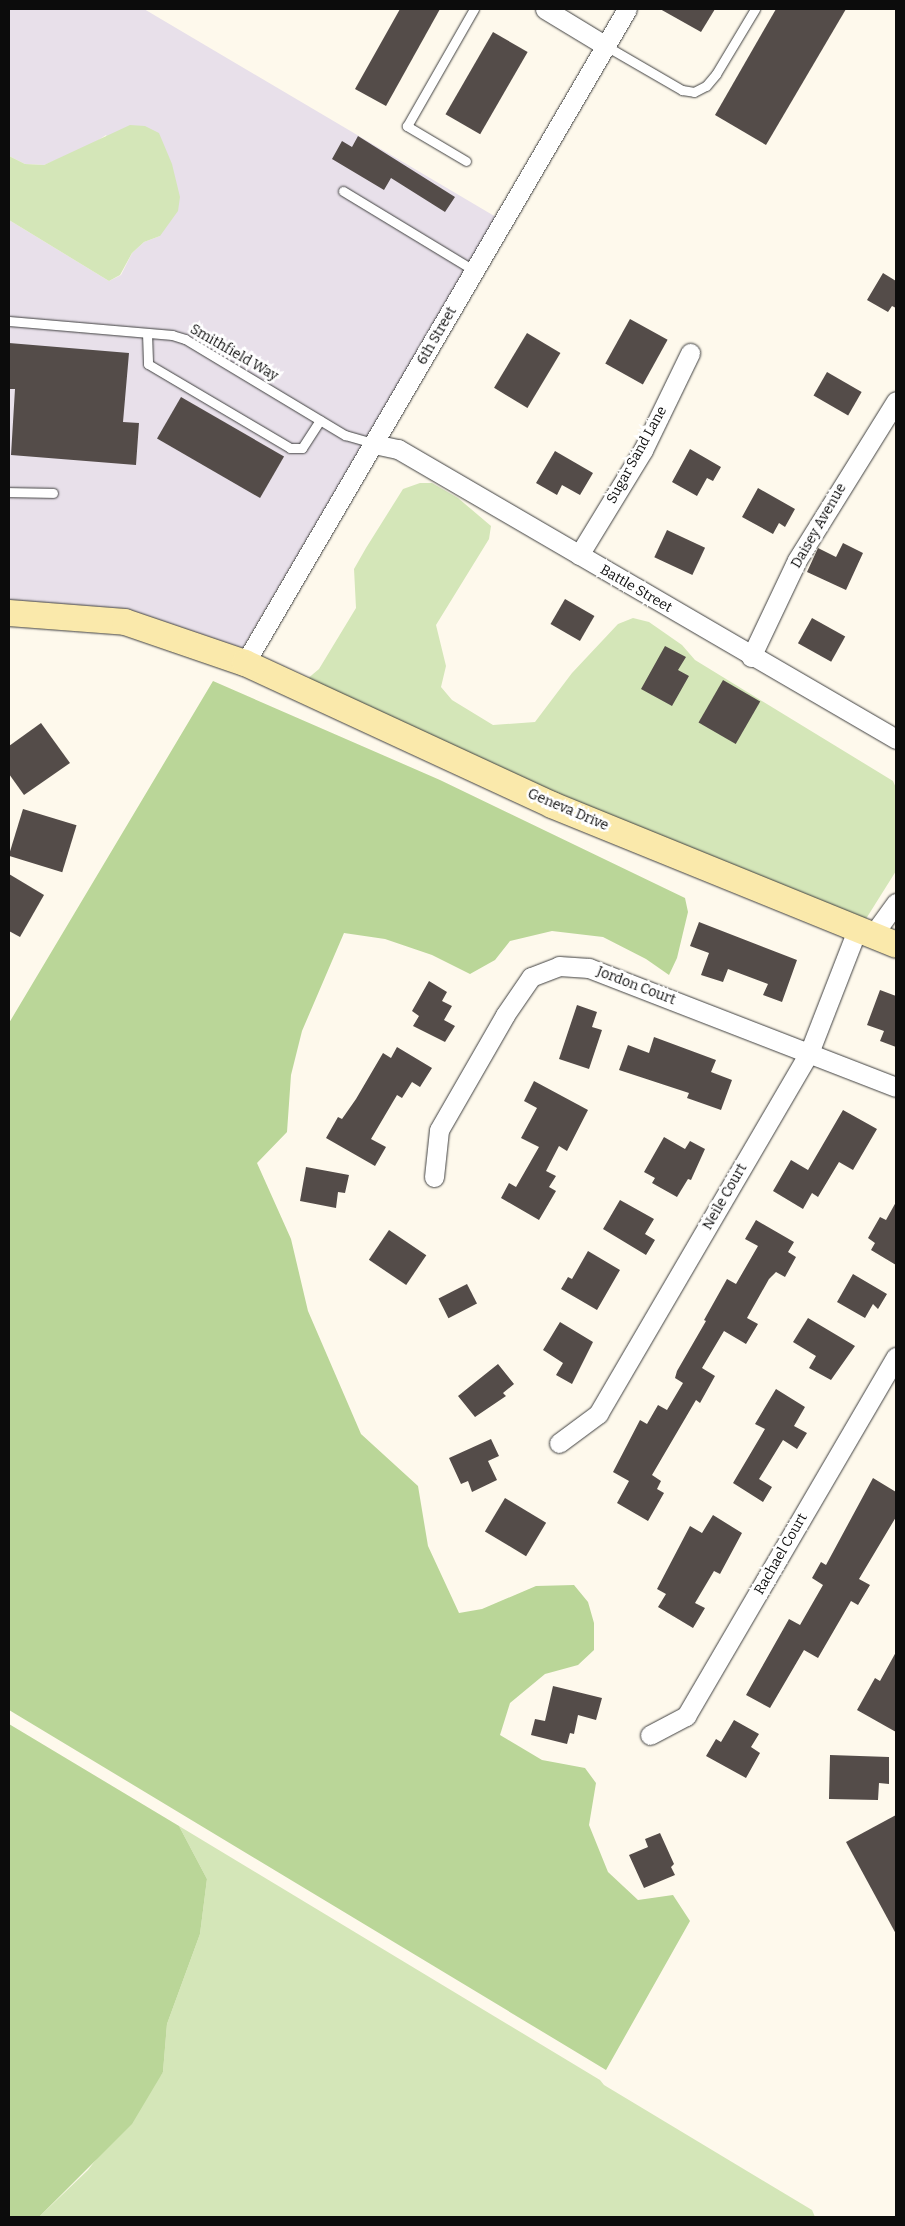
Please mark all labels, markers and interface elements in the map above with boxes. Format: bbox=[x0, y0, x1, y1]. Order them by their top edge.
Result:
street label: 6th Street bbox=[414, 304, 460, 368]
street label: Smithfield Way bbox=[187, 321, 281, 385]
street label: Sugar Sand Lane bbox=[603, 403, 671, 507]
street label: Daisey Avenue bbox=[788, 481, 850, 571]
street label: Battle Street bbox=[597, 562, 675, 616]
street label: Geneva Drive bbox=[525, 785, 611, 835]
street label: Jordon Court bbox=[594, 963, 678, 1009]
street label: Neile Court bbox=[699, 1161, 751, 1233]
street label: Rachael Court bbox=[751, 1510, 811, 1598]

